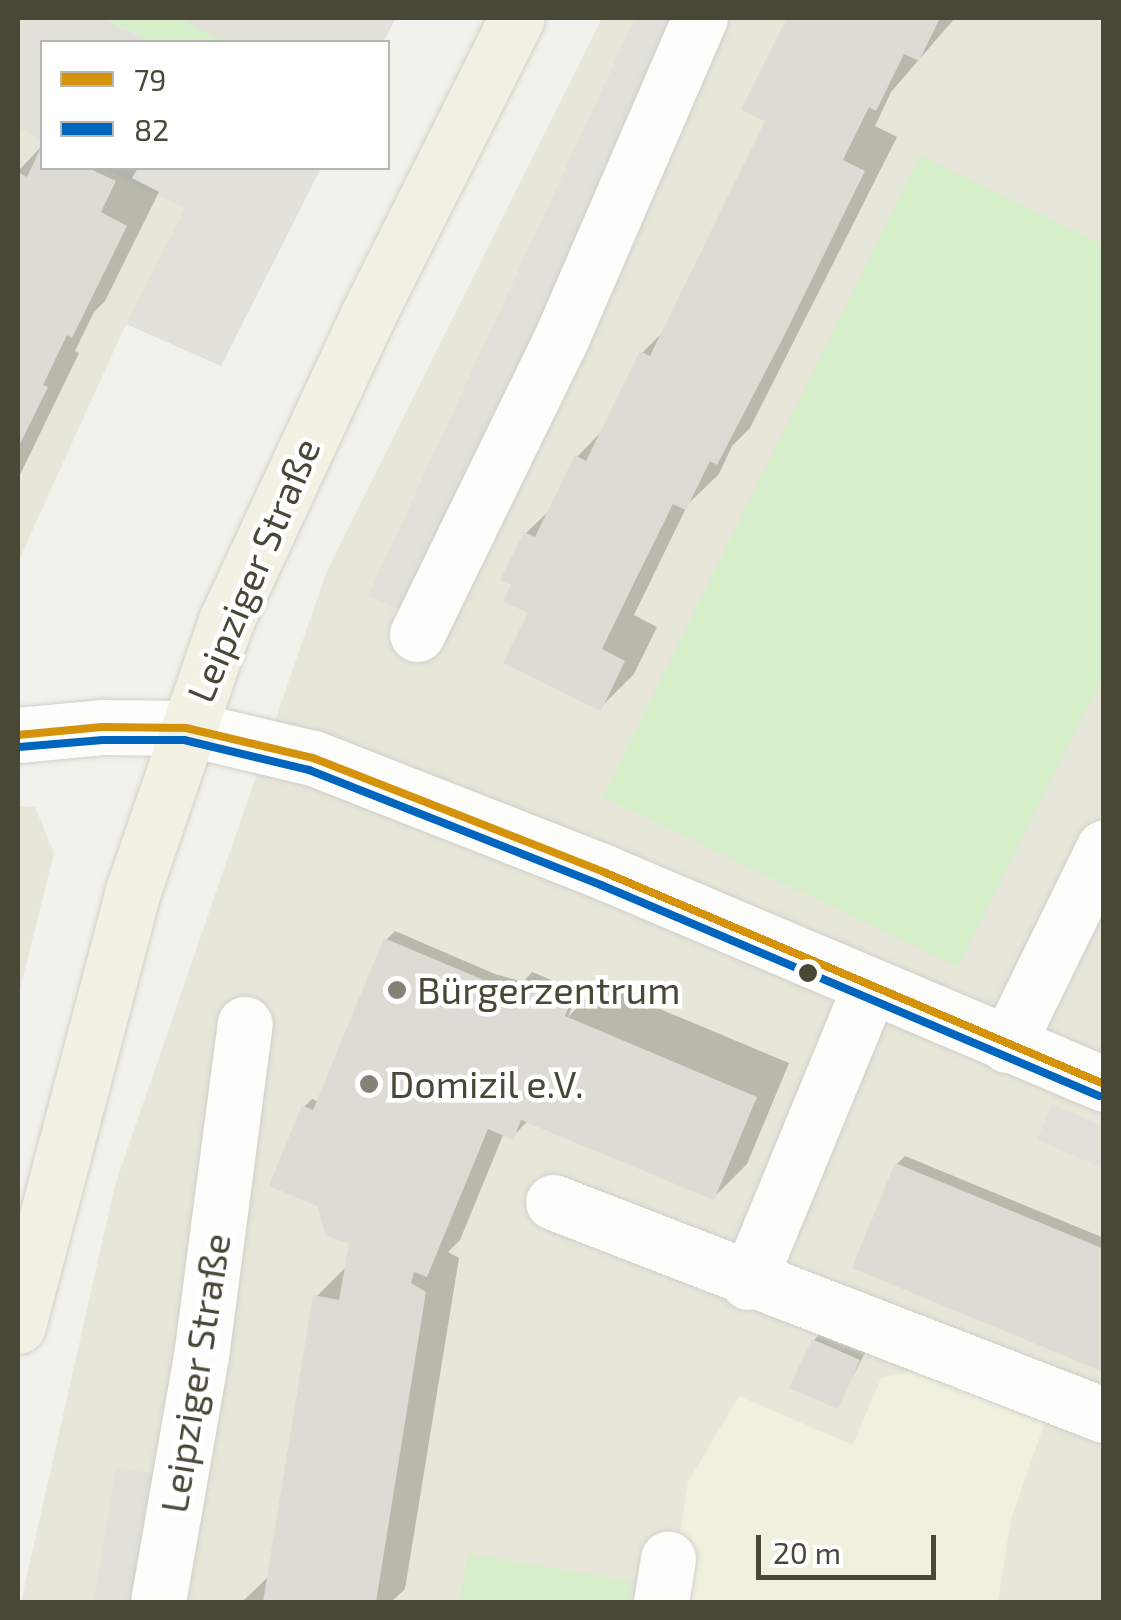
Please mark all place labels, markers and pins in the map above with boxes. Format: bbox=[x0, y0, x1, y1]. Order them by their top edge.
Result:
unlabelled marker bbox=[798, 963, 818, 983]
place label: Bürgerzentrum bbox=[417, 967, 680, 1013]
marker: Bürgerzentrum bbox=[386, 979, 408, 1001]
place label: Domizil e.V. bbox=[389, 1061, 585, 1107]
marker: Domizil e.V. bbox=[358, 1073, 380, 1095]

